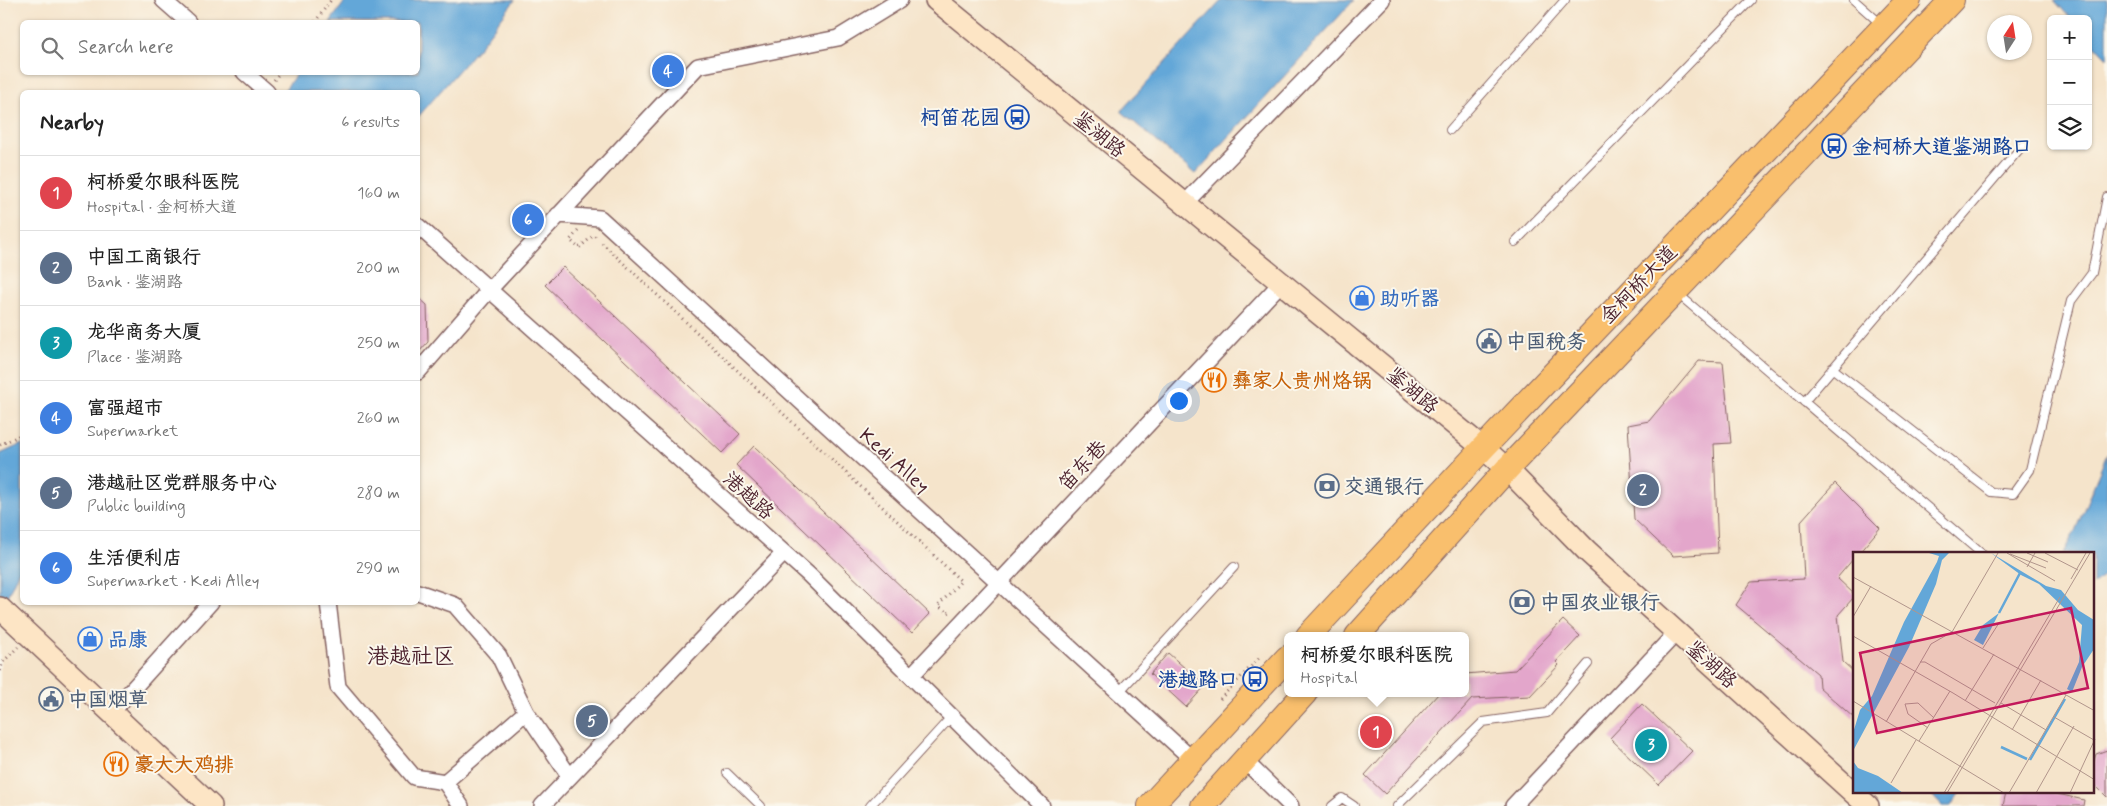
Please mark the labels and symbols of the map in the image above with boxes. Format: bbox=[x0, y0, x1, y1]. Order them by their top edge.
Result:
north arrow bbox=[1987, 15, 2032, 60]
pin: 4 bbox=[652, 52, 684, 90]
bus stop icon: 柯笛花园 bbox=[1004, 104, 1030, 130]
place label: 柯笛花园 bbox=[920, 105, 1000, 132]
street label: 鉴湖路 bbox=[1067, 106, 1132, 165]
bus stop icon: 金柯桥大道鉴湖路口 bbox=[1821, 133, 1847, 159]
place label: 金柯桥大道鉴湖路口 bbox=[1852, 134, 2032, 161]
pin: 6 bbox=[512, 201, 544, 239]
street label: 金柯桥大道 bbox=[1595, 240, 1684, 330]
shop icon: 助听器 bbox=[1349, 285, 1375, 311]
place label: 助听器 bbox=[1380, 286, 1440, 313]
public building icon: 中国税务 bbox=[1476, 328, 1502, 354]
place label: 中国税务 bbox=[1506, 329, 1586, 356]
street label: 鉴湖路 bbox=[1380, 362, 1444, 421]
restaurant icon: 彝家人贵州烙锅 bbox=[1201, 367, 1227, 393]
place label: 彝家人贵州烙锅 bbox=[1232, 368, 1372, 395]
your location bbox=[1166, 388, 1192, 414]
street label: Kedi Alley bbox=[853, 422, 935, 500]
street label: 笛东巷 bbox=[1053, 434, 1114, 497]
street label: 港越路 bbox=[717, 466, 780, 527]
pin: 2 bbox=[1627, 471, 1659, 509]
bank icon: 交通银行 bbox=[1314, 473, 1340, 499]
place label: 交通银行 bbox=[1344, 474, 1424, 501]
inset map bbox=[1853, 552, 2094, 794]
bank icon: 中国农业银行 bbox=[1509, 589, 1535, 615]
place label: 中国农业银行 bbox=[1540, 590, 1660, 617]
shop icon: 品康 bbox=[77, 626, 103, 652]
place label: 品康 bbox=[108, 627, 148, 654]
street label: 鉴湖路 bbox=[1680, 635, 1743, 696]
district label: 港越社区 bbox=[367, 643, 455, 671]
bus stop icon: 港越路口 bbox=[1242, 666, 1268, 692]
place label: 港越路口 bbox=[1158, 667, 1238, 694]
public building icon: 中国烟草 bbox=[38, 686, 64, 712]
place label: 中国烟草 bbox=[68, 687, 148, 714]
pin: 5 bbox=[576, 702, 608, 740]
pin: 1 bbox=[1360, 713, 1392, 751]
pin: 3 bbox=[1635, 726, 1667, 764]
restaurant icon: 豪大大鸡排 bbox=[103, 751, 129, 777]
place label: 豪大大鸡排 bbox=[134, 752, 234, 779]

